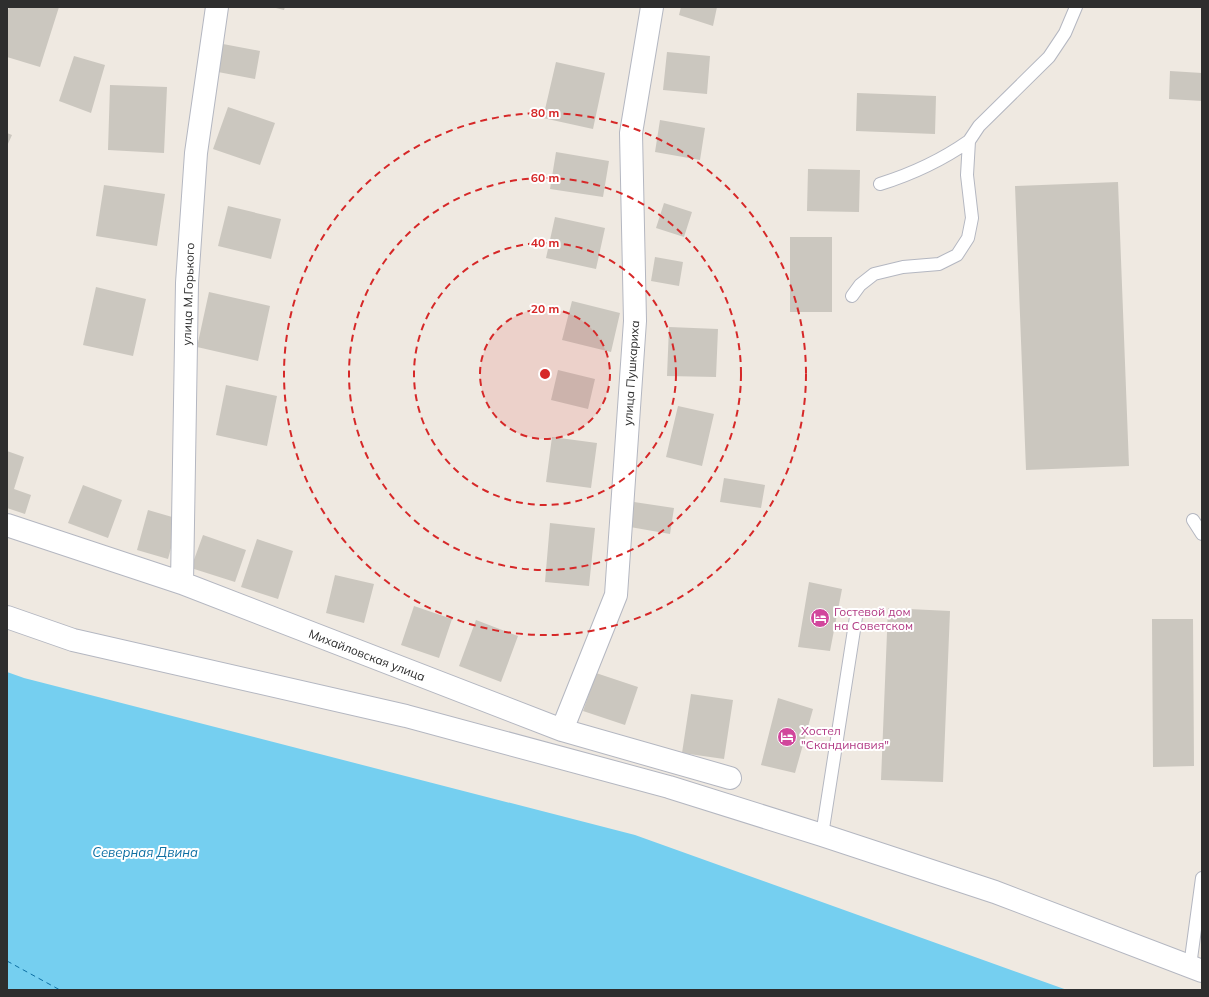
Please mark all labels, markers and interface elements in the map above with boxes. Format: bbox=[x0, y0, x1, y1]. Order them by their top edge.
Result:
text: 80 m bbox=[531, 105, 559, 120]
text: 60 m bbox=[531, 170, 559, 185]
text: 40 m bbox=[531, 235, 559, 250]
street label: улица М.Горького bbox=[179, 242, 197, 346]
text: 20 m bbox=[531, 301, 559, 316]
street label: улица Пушкариха bbox=[620, 320, 642, 426]
centre of rings bbox=[538, 367, 552, 381]
place label: Гостевой дом на Советском bbox=[834, 604, 913, 633]
hotel icon: Гостевой дом на Советском bbox=[809, 607, 831, 629]
street label: Михайловская улица bbox=[307, 626, 427, 684]
place label: Хостел "Скандинавия" bbox=[801, 723, 889, 752]
hotel icon: Хостел "Скандинавия" bbox=[776, 726, 798, 748]
water label: Северная Двина bbox=[92, 844, 198, 860]

